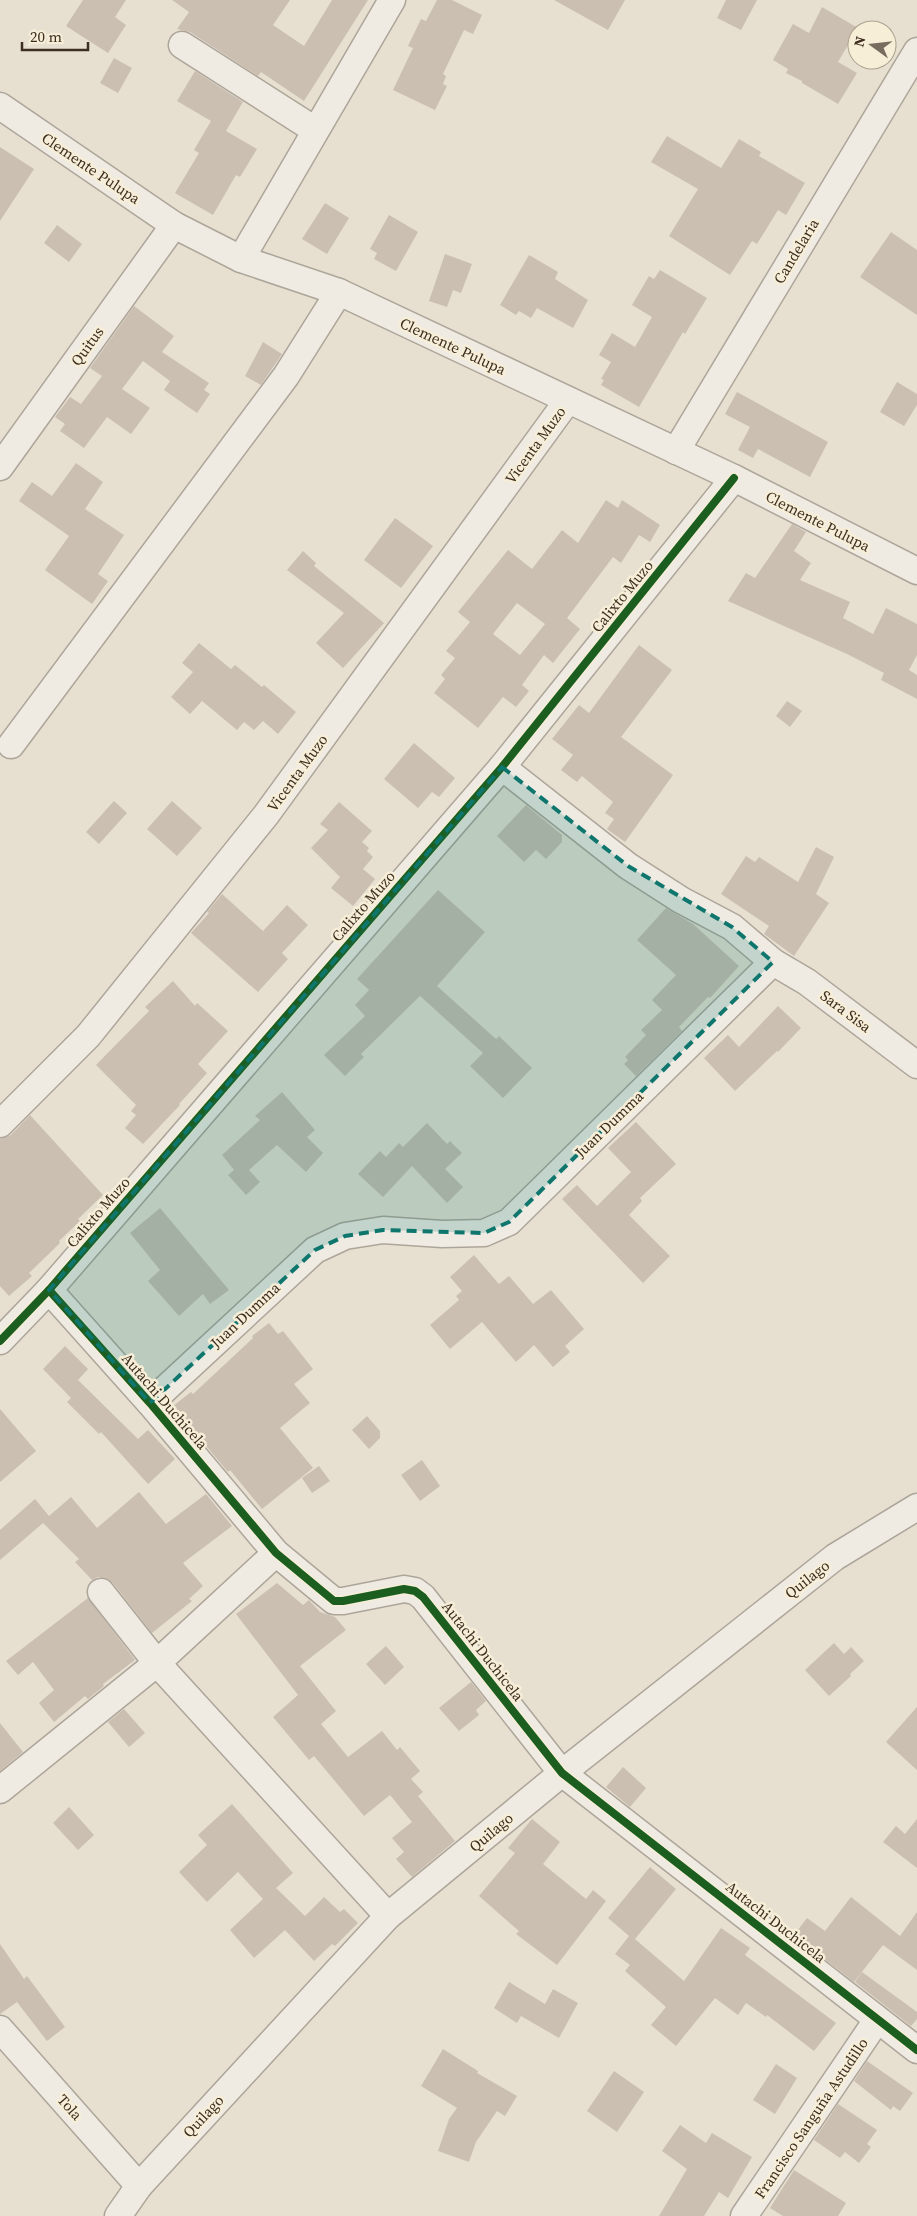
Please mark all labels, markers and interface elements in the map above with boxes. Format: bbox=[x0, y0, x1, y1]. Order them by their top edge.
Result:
scale bar bbox=[22, 20, 89, 52]
north arrow bbox=[847, 20, 897, 70]
text: 20 m bbox=[30, 26, 62, 47]
text: N bbox=[848, 34, 870, 49]
street label: Clemente Pulupa bbox=[38, 127, 145, 209]
street label: Candelaria bbox=[768, 214, 824, 287]
street label: Clemente Pulupa bbox=[397, 312, 510, 380]
street label: Quitus bbox=[66, 322, 108, 370]
street label: Vicenta Muzo bbox=[500, 402, 570, 488]
street label: Clemente Pulupa bbox=[762, 486, 874, 557]
street label: Calixto Muzo bbox=[586, 555, 658, 637]
street label: Vicenta Muzo bbox=[262, 730, 332, 816]
street label: Calixto Muzo bbox=[326, 866, 400, 946]
street label: Sara Sisa bbox=[816, 985, 876, 1037]
street label: Juan Dumma bbox=[569, 1086, 648, 1163]
street label: Calixto Muzo bbox=[61, 1172, 135, 1252]
street label: Juan Dumma bbox=[205, 1277, 285, 1353]
street label: Autachi Duchicela bbox=[117, 1348, 213, 1454]
street label: Quilago bbox=[780, 1555, 834, 1603]
street label: Autachi Duchicela bbox=[437, 1597, 529, 1706]
street label: Quilago bbox=[465, 1807, 517, 1857]
street label: Autachi Duchicela bbox=[722, 1876, 831, 1968]
street label: Francisco Sanguña Astudillo bbox=[749, 2033, 873, 2203]
street label: Tola bbox=[53, 2090, 87, 2125]
street label: Quilago bbox=[178, 2090, 228, 2142]

